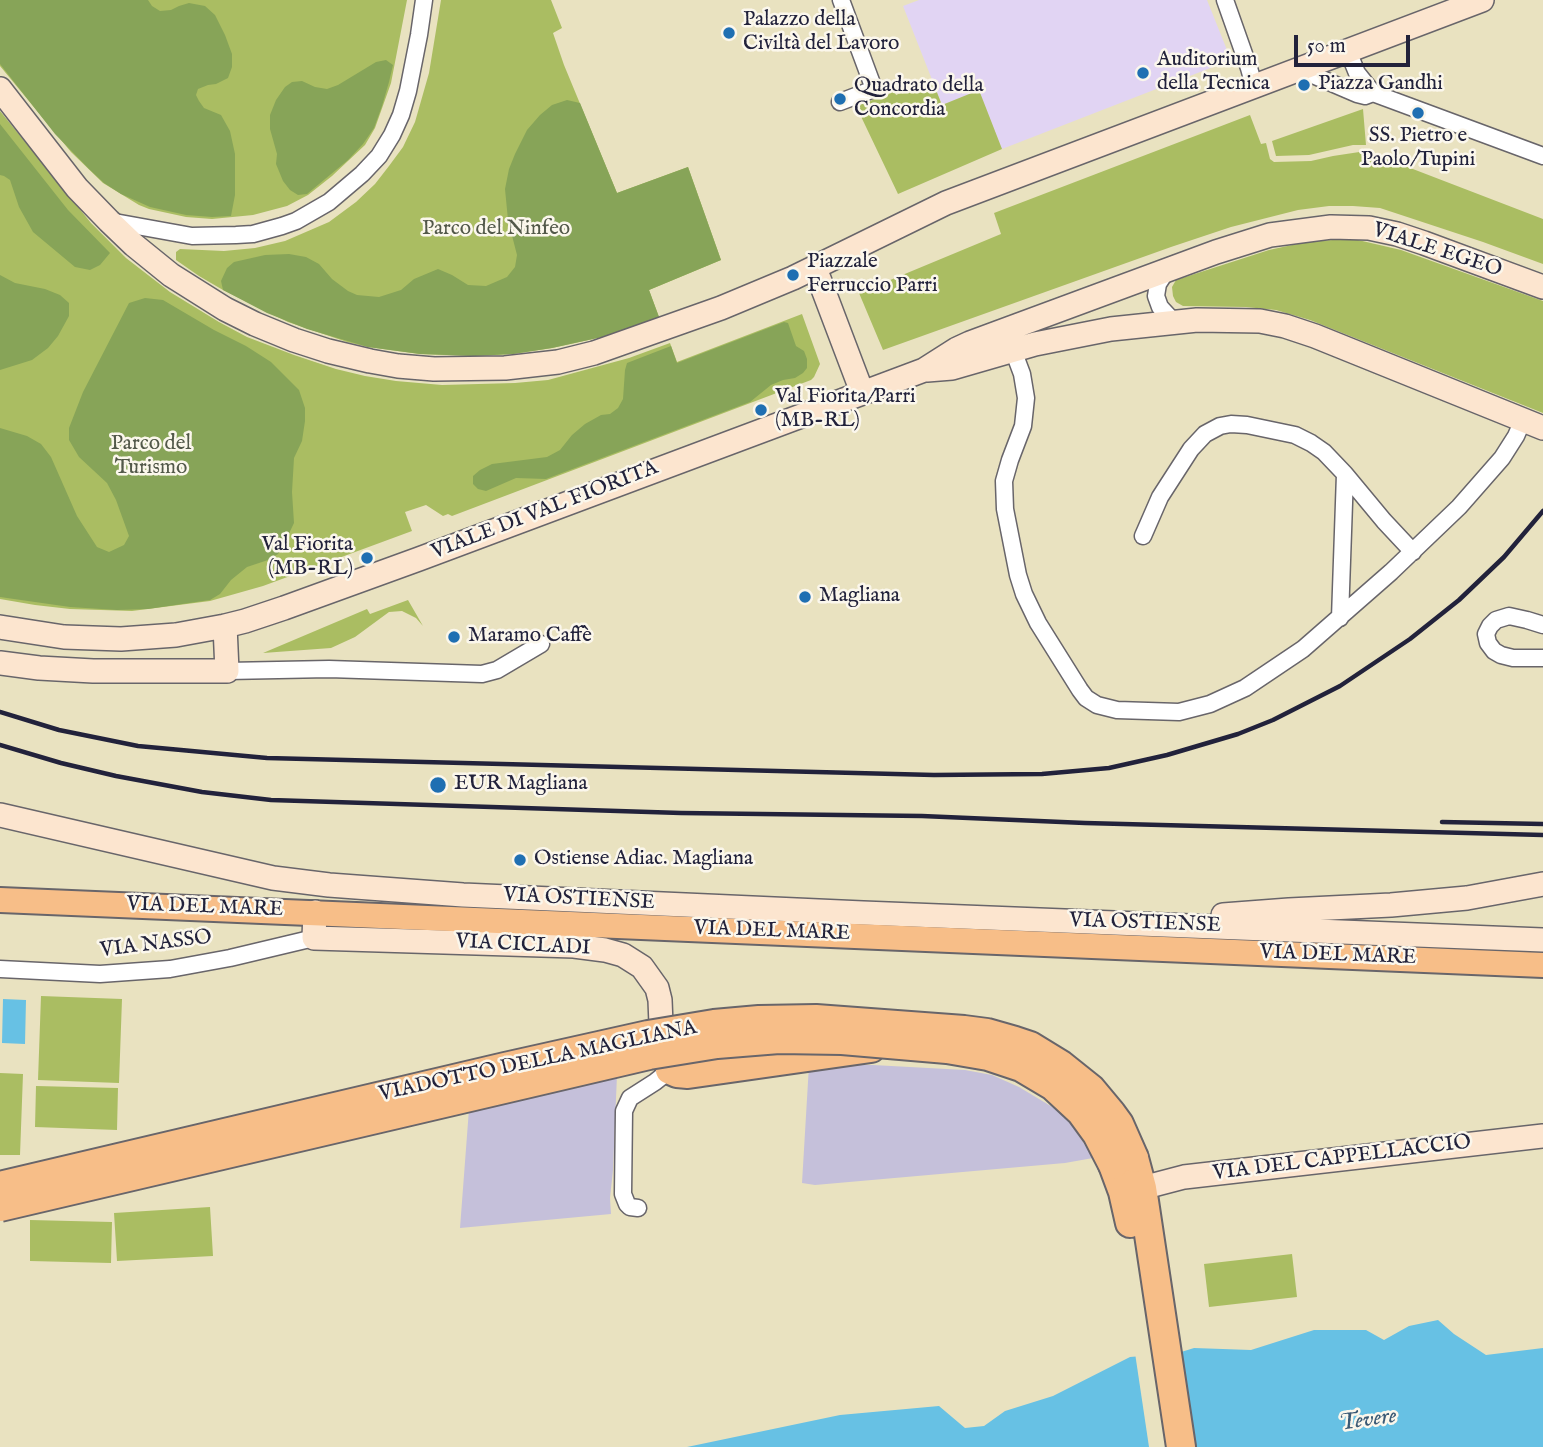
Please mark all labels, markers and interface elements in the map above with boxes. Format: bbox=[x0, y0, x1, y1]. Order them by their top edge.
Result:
place label: Palazzo della Civiltà del Lavoro bbox=[743, 8, 899, 58]
scale bar bbox=[1298, 21, 1414, 65]
marker: Palazzo della Civiltà del Lavoro bbox=[721, 25, 737, 41]
text: 50 m bbox=[1307, 33, 1346, 60]
place label: Auditorium della Tecnica bbox=[1157, 48, 1270, 98]
marker: Auditorium della Tecnica bbox=[1135, 65, 1151, 81]
place label: Piazza Gandhi bbox=[1318, 72, 1443, 98]
place label: Quadrato della Concordia bbox=[854, 74, 984, 124]
marker: Piazza Gandhi bbox=[1296, 77, 1312, 93]
marker: Quadrato della Concordia bbox=[832, 91, 848, 107]
marker: SS. Pietro e Paolo/Tupini bbox=[1410, 105, 1426, 121]
place label: SS. Pietro e Paolo/Tupini bbox=[1361, 124, 1475, 174]
park label: Parco del Ninfeo bbox=[422, 217, 570, 243]
street label: VIALE EGEO bbox=[1369, 218, 1505, 284]
place label: Piazzale Ferruccio Parri bbox=[807, 250, 938, 300]
marker: Piazzale Ferruccio Parri bbox=[785, 267, 801, 283]
place label: Val Fiorita/Parri (MB-RL) bbox=[775, 385, 916, 435]
marker: Val Fiorita/Parri (MB-RL) bbox=[753, 402, 769, 418]
park label: Parco del Turismo bbox=[111, 432, 191, 482]
street label: VIALE DI VAL FIORITA bbox=[428, 456, 662, 566]
place label: Val Fiorita (MB-RL) bbox=[262, 533, 353, 583]
marker: Val Fiorita (MB-RL) bbox=[359, 550, 375, 566]
place label: Magliana bbox=[819, 584, 900, 610]
marker: Magliana bbox=[797, 589, 813, 605]
place label: Maramo Caffè bbox=[468, 624, 592, 650]
marker: Maramo Caffè bbox=[446, 629, 462, 645]
place label: EUR Magliana bbox=[454, 772, 587, 798]
marker: EUR Magliana bbox=[428, 775, 448, 795]
place label: Ostiense Adiac. Magliana bbox=[534, 847, 753, 873]
marker: Ostiense Adiac. Magliana bbox=[512, 852, 528, 868]
street label: VIA OSTIENSE bbox=[503, 883, 655, 917]
street label: VIA DEL MARE bbox=[126, 893, 284, 923]
street label: VIA OSTIENSE bbox=[1069, 909, 1221, 939]
street label: VIA DEL MARE bbox=[693, 917, 851, 947]
street label: VIA NASSO bbox=[99, 926, 213, 964]
street label: VIA CICLADI bbox=[455, 930, 591, 962]
street label: VIA DEL MARE bbox=[1259, 941, 1417, 971]
street label: VIADOTTO DELLA MAGLIANA bbox=[377, 1016, 699, 1108]
street label: VIA DEL CAPPELLACCIO bbox=[1211, 1131, 1473, 1187]
water label: Tevere bbox=[1338, 1403, 1398, 1439]

